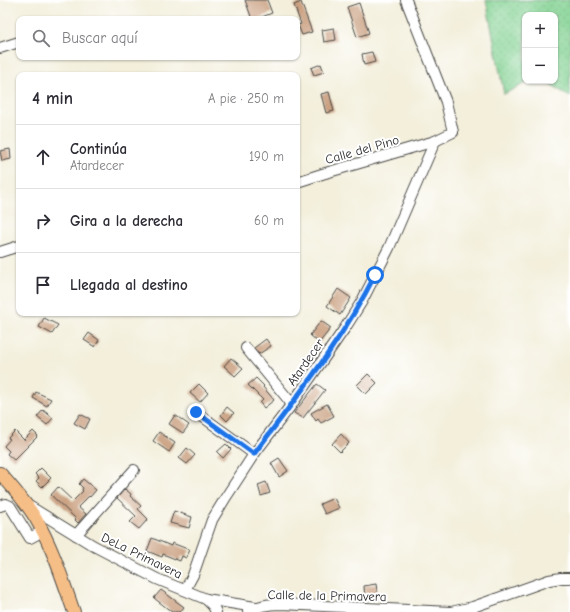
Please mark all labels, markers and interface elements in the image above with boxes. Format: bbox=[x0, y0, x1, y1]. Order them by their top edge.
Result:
map controls bbox=[522, 12, 558, 84]
button: + bbox=[522, 12, 558, 48]
search box bbox=[16, 16, 300, 60]
icon: search bbox=[30, 27, 52, 49]
text: Buscar aquí bbox=[62, 29, 138, 47]
button: − bbox=[522, 48, 558, 84]
text: 4 min bbox=[32, 89, 73, 108]
text: A pie · 250 m bbox=[208, 91, 284, 106]
street label: Calle del Pino bbox=[323, 132, 401, 167]
text: Continúa bbox=[70, 140, 127, 158]
icon: ahead bbox=[32, 146, 54, 168]
text: 190 m bbox=[249, 149, 284, 164]
text: Atardecer bbox=[70, 158, 124, 173]
icon: right bbox=[32, 210, 54, 232]
text: Gira a la derecha bbox=[70, 212, 183, 230]
text: 60 m bbox=[254, 213, 284, 228]
route start bbox=[366, 266, 384, 284]
icon: arrive bbox=[32, 274, 54, 296]
text: Llegada al destino bbox=[70, 276, 188, 294]
street label: Atardecer bbox=[284, 335, 327, 389]
route end bbox=[187, 403, 205, 421]
street label: DeLa Primavera bbox=[99, 529, 185, 582]
street label: Calle de la Primavera bbox=[267, 587, 387, 604]

